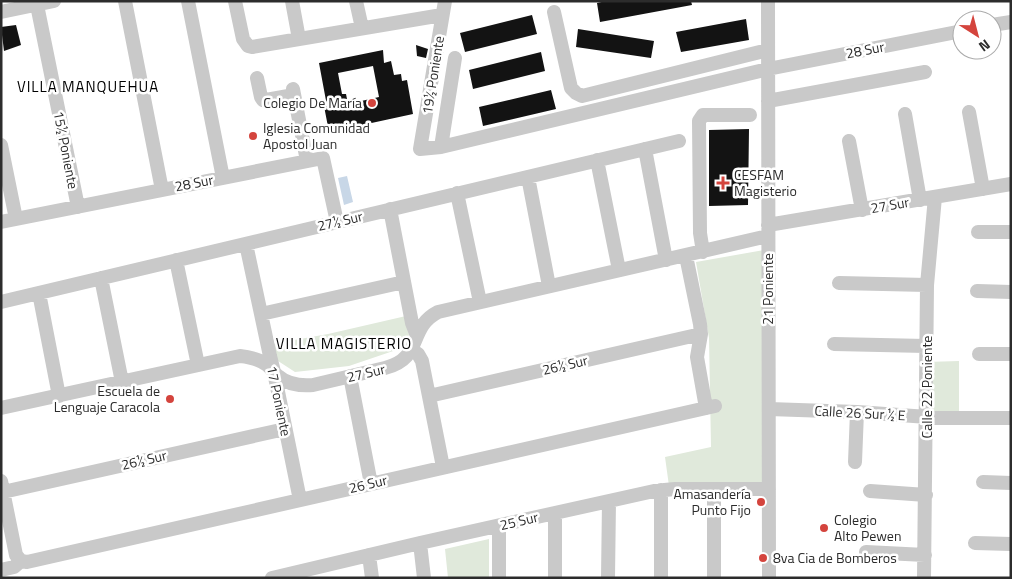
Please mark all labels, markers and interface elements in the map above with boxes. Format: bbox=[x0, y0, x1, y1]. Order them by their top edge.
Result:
north arrow bbox=[952, 10, 1002, 60]
street label: 19½ Poniente bbox=[416, 34, 449, 116]
street label: 28 Sur bbox=[844, 35, 886, 64]
text: N bbox=[975, 35, 995, 57]
district label: VILLA MANQUEHUA bbox=[17, 75, 159, 98]
place label: Colegio De María bbox=[263, 92, 362, 113]
marker: Colegio De María bbox=[366, 97, 378, 109]
street label: 15½ Poniente bbox=[49, 109, 84, 191]
place label: Iglesia Comunidad Apostol Juan bbox=[263, 117, 370, 154]
marker: Iglesia Comunidad Apostol Juan bbox=[247, 130, 259, 142]
place label: CESFAM Magisterio bbox=[734, 164, 797, 201]
street label: 28 Sur bbox=[173, 168, 215, 197]
marker: CESFAM Magisterio bbox=[716, 176, 730, 190]
street label: 27 Sur bbox=[869, 191, 911, 218]
street label: 27½ Sur bbox=[315, 205, 365, 236]
street label: 21 Poniente bbox=[757, 253, 778, 325]
district label: VILLA MAGISTERIO bbox=[276, 332, 412, 355]
street label: Calle 22 Poniente bbox=[916, 336, 937, 438]
street label: 26½ Sur bbox=[540, 349, 590, 380]
street label: 27 Sur bbox=[345, 358, 387, 387]
street label: 17 Poniente bbox=[262, 364, 297, 438]
place label: Escuela de Lenguaje Caracola bbox=[54, 380, 160, 417]
marker: Escuela de Lenguaje Caracola bbox=[164, 393, 176, 405]
street label: Calle 26 Sur ½ E bbox=[814, 400, 906, 425]
street label: 26½ Sur bbox=[119, 444, 169, 475]
street label: 26 Sur bbox=[347, 469, 389, 498]
place label: Amasandería Punto Fijo bbox=[673, 483, 751, 520]
marker: Amasandería Punto Fijo bbox=[755, 496, 767, 508]
street label: 25 Sur bbox=[498, 506, 540, 535]
place label: Colegio Alto Pewen bbox=[834, 509, 901, 546]
marker: Colegio Alto Pewen bbox=[818, 522, 830, 534]
place label: 8va Cia de Bomberos bbox=[773, 547, 897, 568]
marker: 8va Cia de Bomberos bbox=[757, 552, 769, 564]

